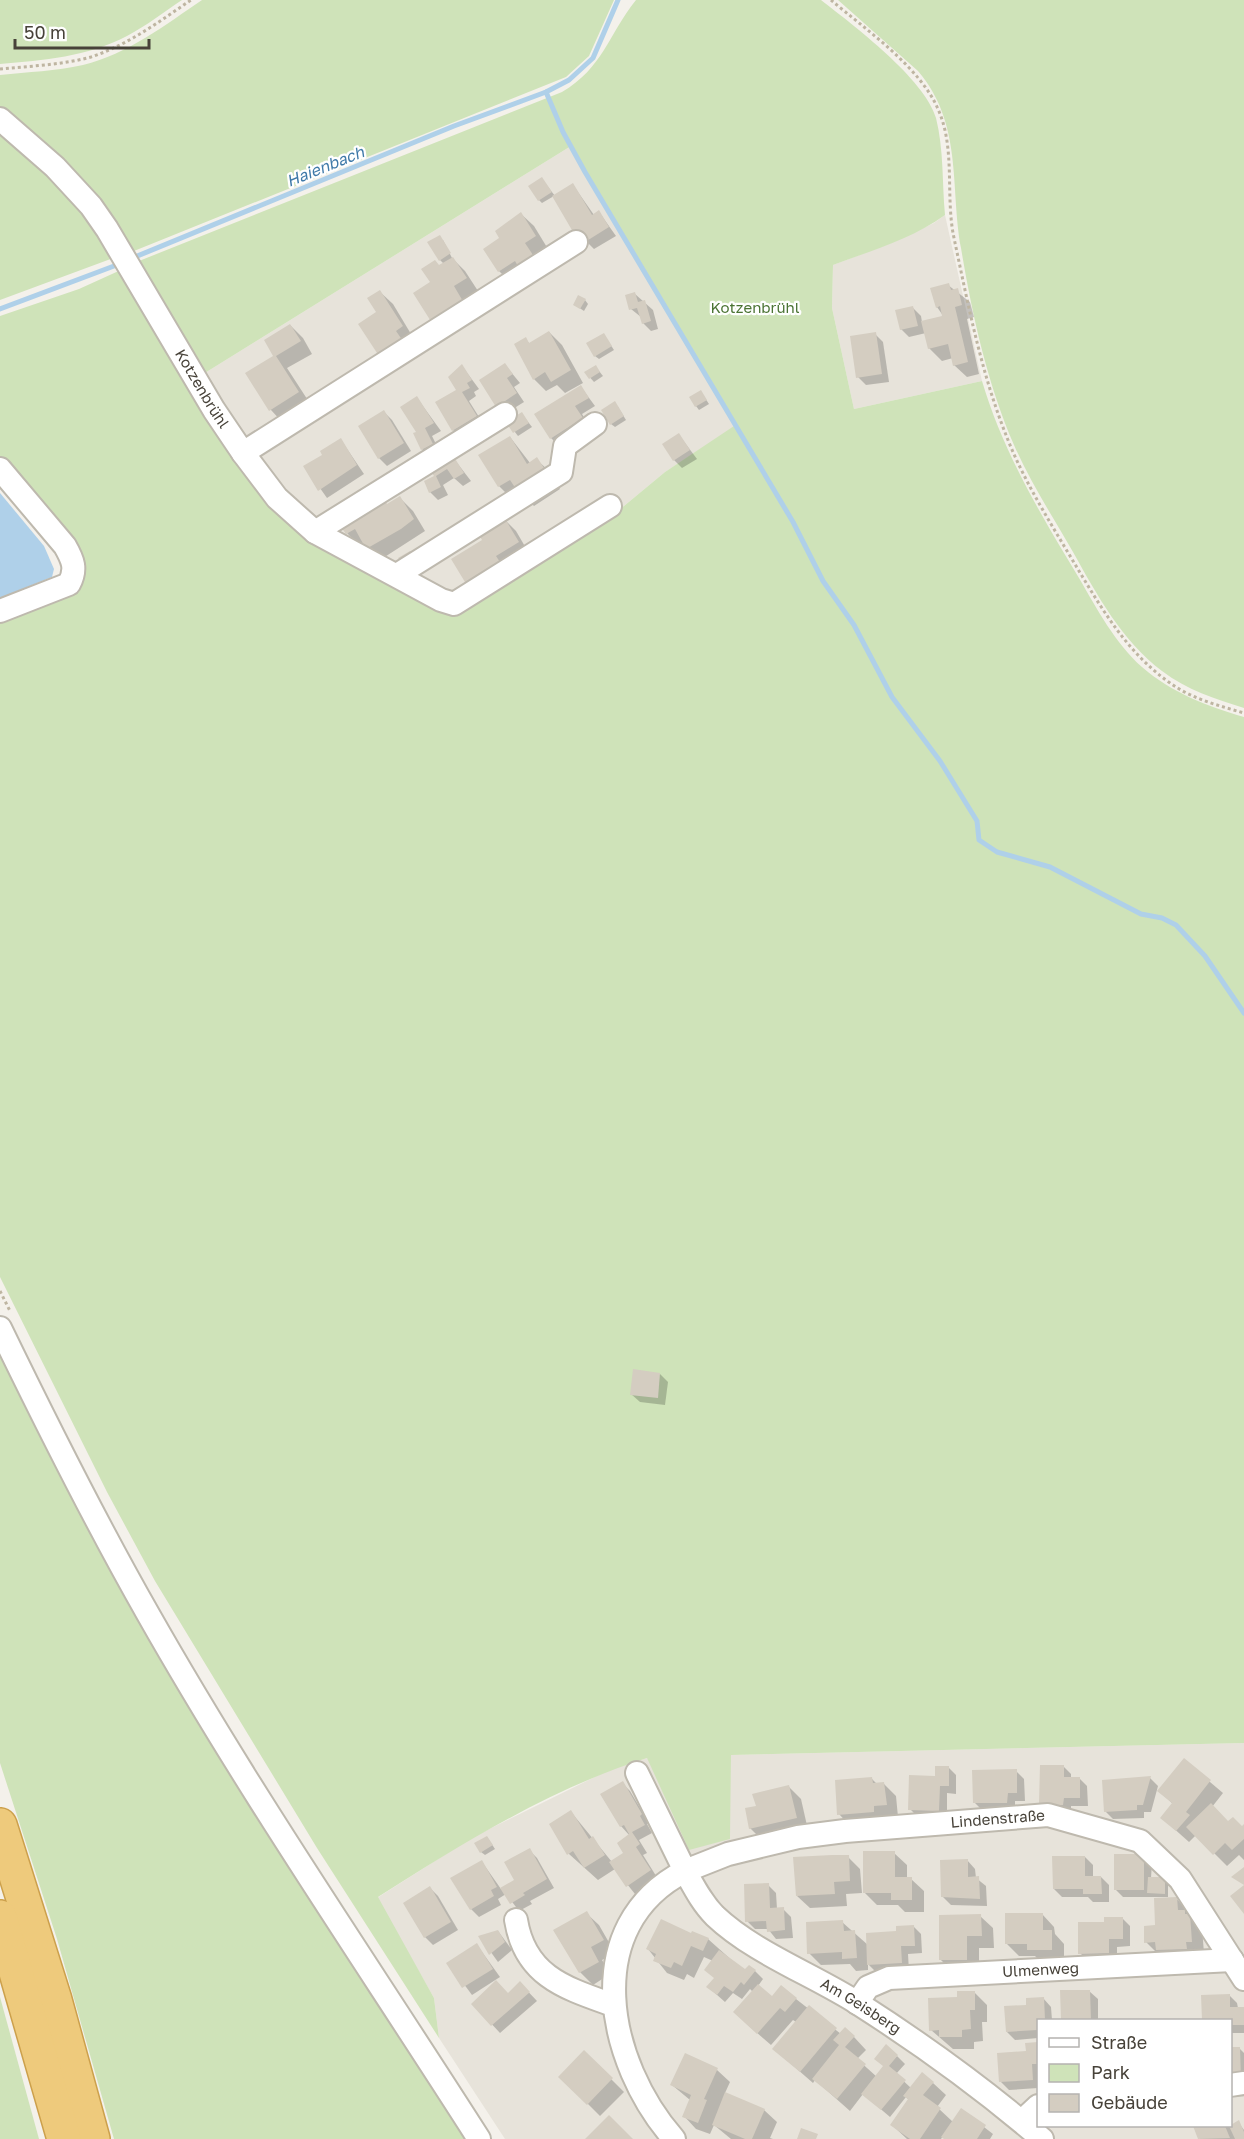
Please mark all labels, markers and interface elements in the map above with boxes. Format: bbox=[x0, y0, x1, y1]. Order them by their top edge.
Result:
scale bar bbox=[15, 12, 148, 50]
text: 50 m bbox=[24, 21, 66, 43]
water label: Haienbach bbox=[283, 141, 368, 191]
park label: Kotzenbrühl bbox=[710, 298, 800, 316]
street label: Kotzenbrühl bbox=[172, 346, 234, 431]
street label: Lindenstraße bbox=[950, 1805, 1046, 1831]
street label: Ulmenweg bbox=[1002, 1958, 1079, 1980]
street label: Am Geisberg bbox=[818, 1974, 905, 2037]
legend bbox=[1037, 2019, 1232, 2127]
text: Straße bbox=[1091, 2031, 1147, 2053]
text: Park bbox=[1091, 2061, 1130, 2083]
text: Gebäude bbox=[1091, 2091, 1168, 2113]

